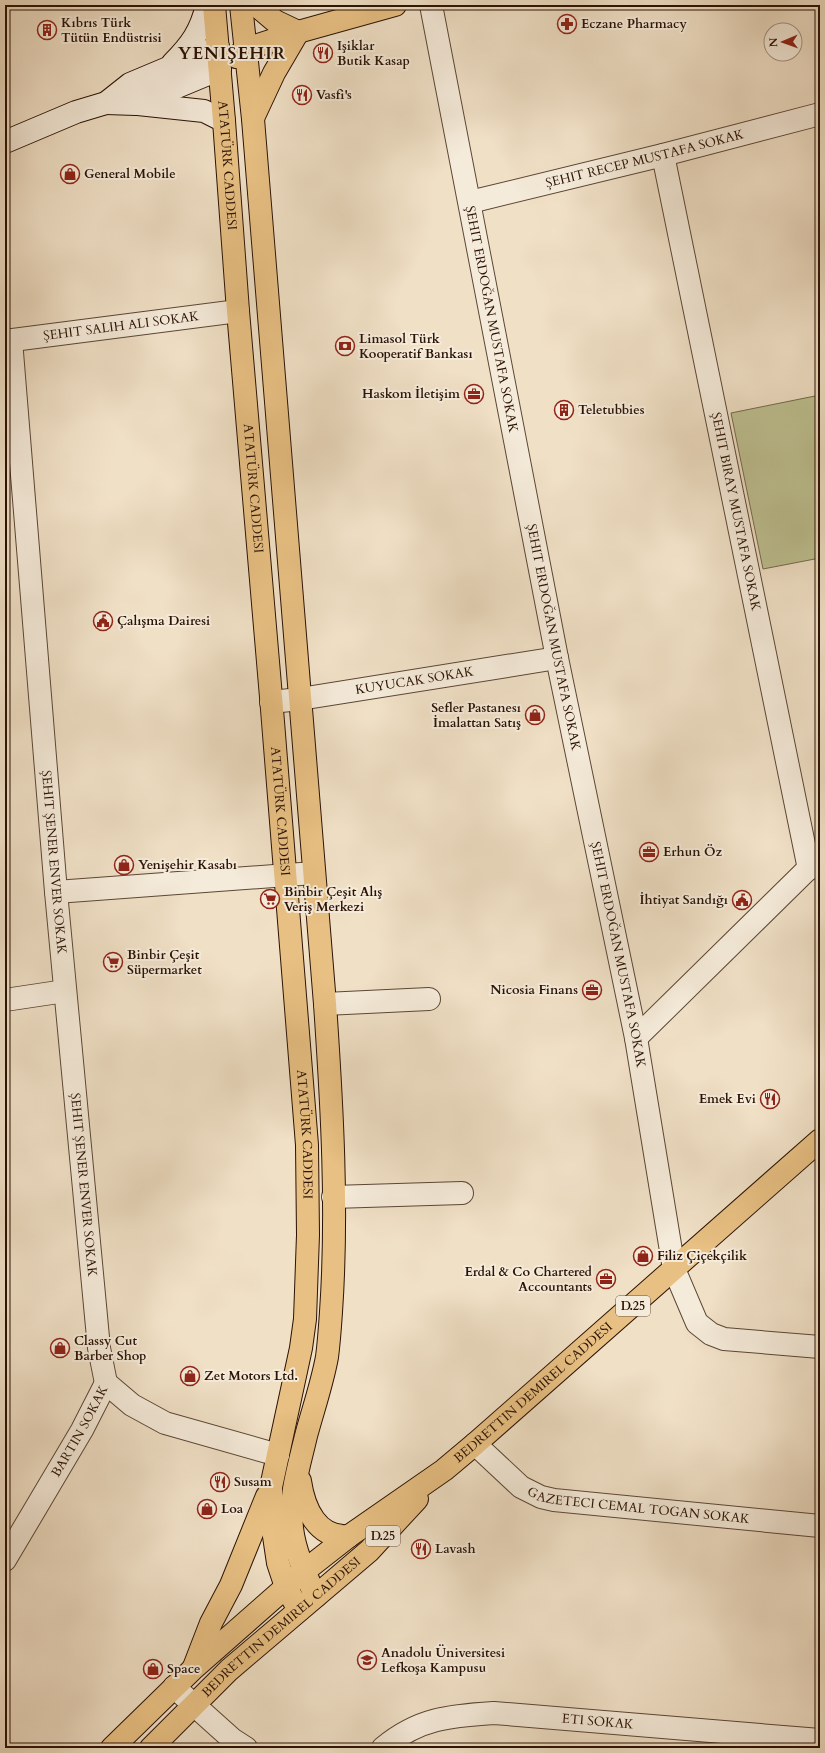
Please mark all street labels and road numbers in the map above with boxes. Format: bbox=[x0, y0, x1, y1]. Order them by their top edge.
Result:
street label: ATATÜRK CADDESI bbox=[213, 100, 241, 231]
street label: ŞEHIT RECEP MUSTAFA SOKAK bbox=[544, 125, 746, 192]
street label: ŞEHIT ERDOĞAN MUSTAFA SOKAK bbox=[461, 204, 522, 434]
street label: ŞEHIT SALIH ALI SOKAK bbox=[42, 307, 200, 345]
street label: ŞEHIT BIRAY MUSTAFA SOKAK bbox=[707, 411, 765, 613]
street label: ATATÜRK CADDESI bbox=[239, 423, 268, 554]
street label: ŞEHIT ERDOĞAN MUSTAFA SOKAK bbox=[522, 522, 585, 752]
street label: KUYUCAK SOKAK bbox=[354, 662, 475, 699]
street label: ATATÜRK CADDESI bbox=[266, 746, 294, 877]
street label: ŞEHIT ŞENER ENVER SOKAK bbox=[37, 769, 71, 955]
street label: ŞEHIT ERDOĞAN MUSTAFA SOKAK bbox=[586, 840, 650, 1070]
street label: ATATÜRK CADDESI bbox=[292, 1069, 317, 1199]
street label: ŞEHIT ŞENER ENVER SOKAK bbox=[66, 1092, 101, 1278]
road number: D.25 bbox=[616, 1296, 650, 1316]
street label: BEDRETTIN DEMIREL CADDESI bbox=[450, 1318, 616, 1467]
street label: BARTIN SOKAK bbox=[47, 1382, 112, 1480]
street label: GAZETECI CEMAL TOGAN SOKAK bbox=[524, 1482, 751, 1528]
road number: D.25 bbox=[366, 1526, 400, 1546]
street label: BEDRETTIN DEMIREL CADDESI bbox=[198, 1553, 365, 1701]
street label: ETI SOKAK bbox=[561, 1710, 635, 1734]

